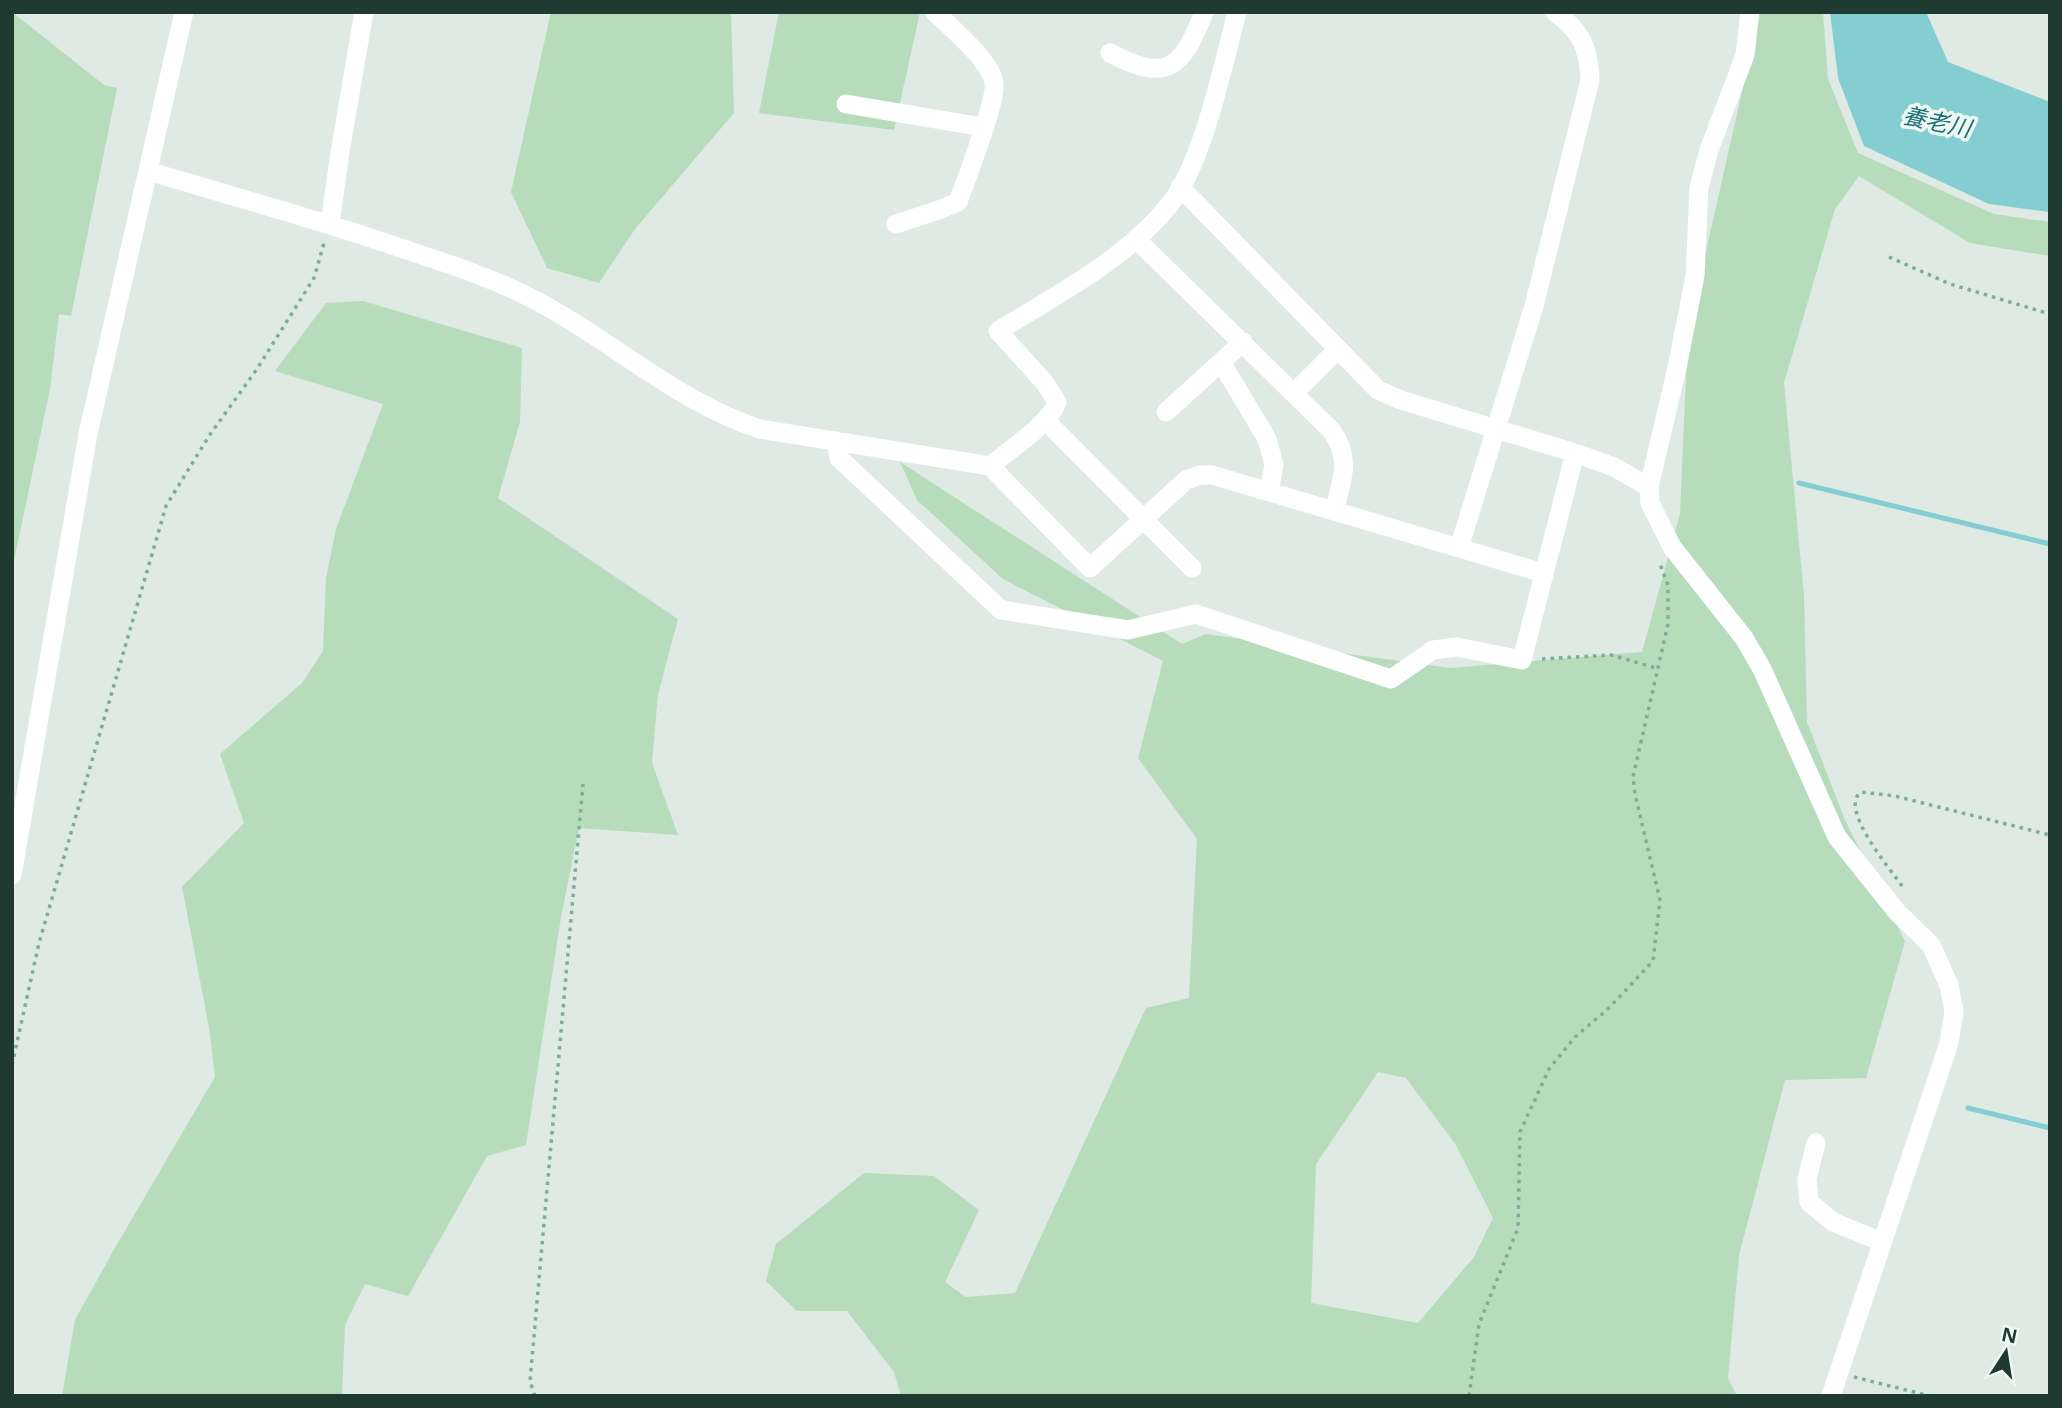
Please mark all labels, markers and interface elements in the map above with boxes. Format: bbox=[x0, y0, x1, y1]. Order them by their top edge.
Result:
water label: 養老川 bbox=[1900, 98, 1977, 144]
north arrow bbox=[1971, 1317, 2041, 1387]
text: N bbox=[1999, 1321, 2020, 1350]

